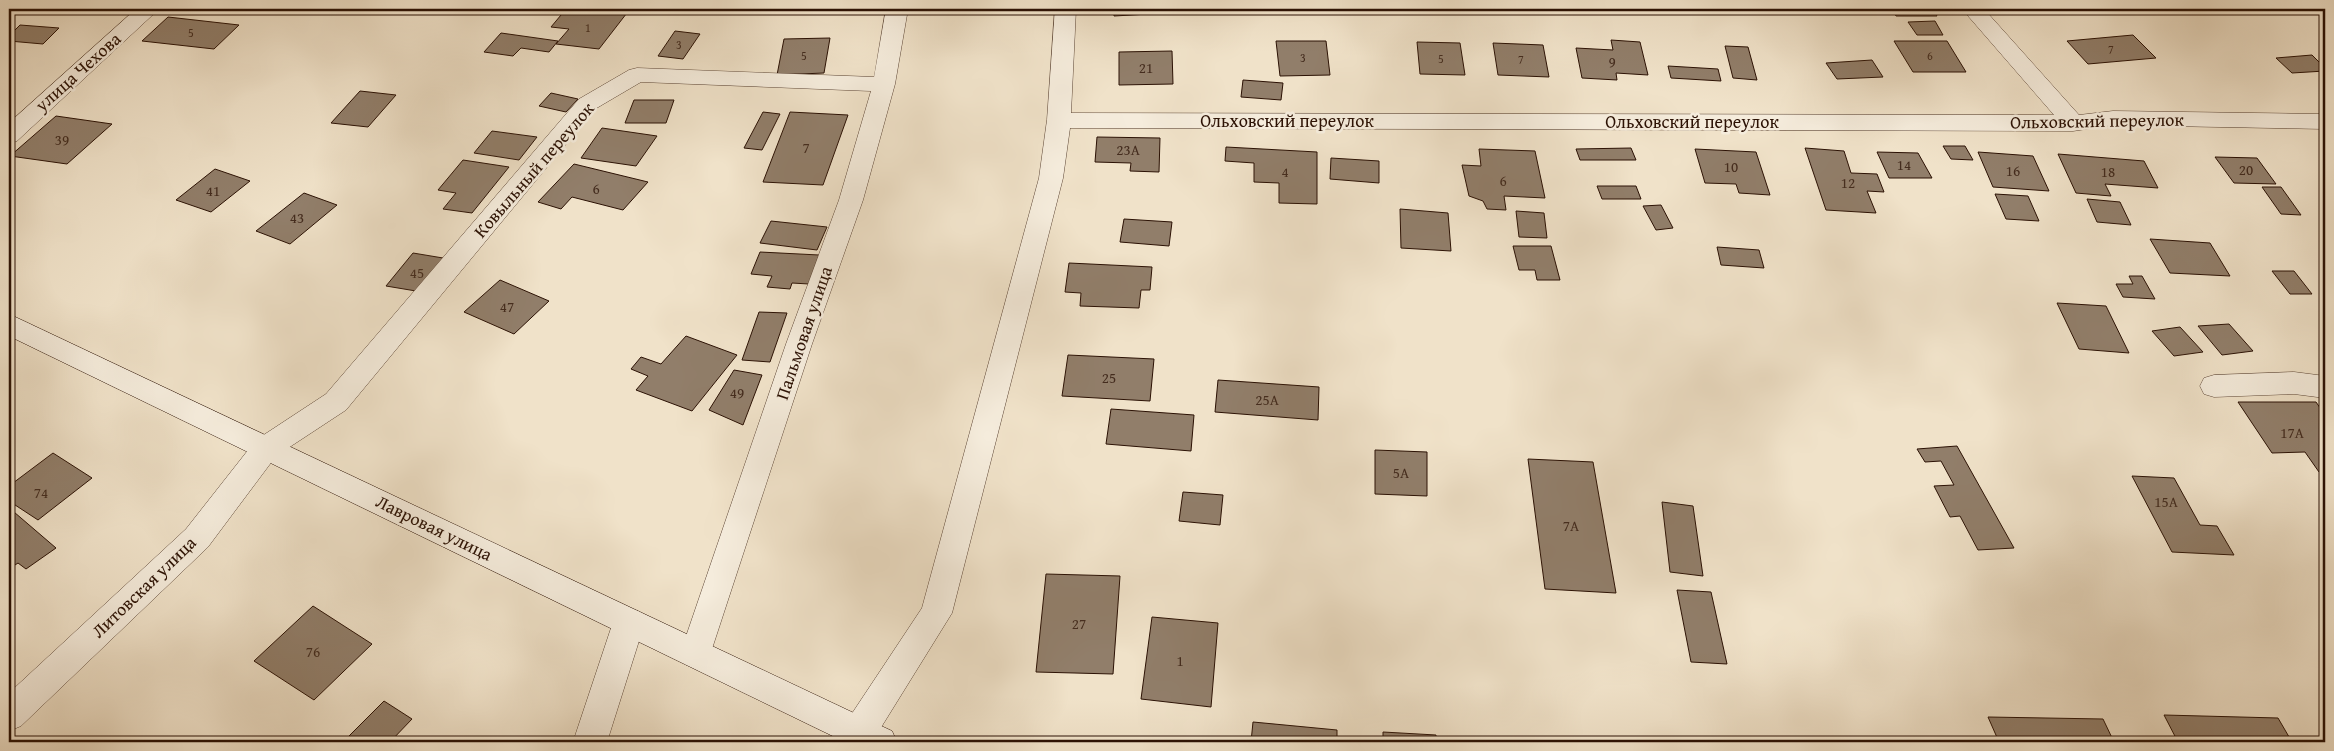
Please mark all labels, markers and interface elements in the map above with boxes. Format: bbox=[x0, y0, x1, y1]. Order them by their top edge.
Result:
house number: 1 bbox=[585, 19, 591, 36]
house number: 5 bbox=[188, 24, 194, 41]
street label: улица Чехова bbox=[28, 25, 127, 118]
house number: 3 bbox=[676, 36, 682, 53]
house number: 7 bbox=[2108, 41, 2114, 58]
house number: 5 bbox=[801, 47, 807, 64]
house number: 6 bbox=[1927, 47, 1933, 64]
house number: 3 bbox=[1300, 49, 1306, 66]
house number: 5 bbox=[1438, 50, 1444, 67]
house number: 7 bbox=[1518, 51, 1524, 68]
house number: 9 bbox=[1608, 51, 1616, 72]
house number: 21 bbox=[1139, 57, 1153, 78]
street label: Ковыльный переулок bbox=[467, 95, 601, 244]
street label: Ольховский переулок bbox=[2010, 105, 2185, 136]
street label: Ольховский переулок bbox=[1200, 107, 1374, 134]
street label: Ольховский переулок bbox=[1605, 108, 1779, 135]
house number: 39 bbox=[55, 129, 69, 150]
house number: 7 bbox=[802, 137, 810, 158]
house number: 23А bbox=[1116, 139, 1140, 160]
house number: 14 bbox=[1897, 154, 1911, 175]
house number: 10 bbox=[1724, 156, 1738, 177]
house number: 20 bbox=[2239, 159, 2253, 180]
house number: 16 bbox=[2006, 160, 2020, 181]
house number: 4 bbox=[1281, 161, 1289, 182]
house number: 18 bbox=[2101, 161, 2115, 182]
house number: 6 bbox=[1499, 170, 1507, 191]
house number: 12 bbox=[1841, 172, 1855, 193]
house number: 6 bbox=[592, 178, 600, 199]
house number: 41 bbox=[206, 180, 220, 201]
house number: 43 bbox=[290, 207, 304, 228]
house number: 45 bbox=[410, 262, 424, 283]
street label: Пальмовая улица bbox=[768, 262, 839, 403]
house number: 47 bbox=[500, 296, 514, 317]
house number: 25 bbox=[1102, 367, 1116, 388]
house number: 49 bbox=[730, 382, 744, 403]
house number: 25А bbox=[1255, 389, 1279, 410]
house number: 17А bbox=[2280, 422, 2304, 443]
house number: 5А bbox=[1393, 462, 1409, 483]
house number: 74 bbox=[34, 482, 48, 503]
street label: Лавровая улица bbox=[371, 488, 497, 568]
house number: 15А bbox=[2154, 491, 2178, 512]
house number: 7А bbox=[1563, 515, 1579, 536]
street label: Литовская улица bbox=[85, 529, 202, 644]
house number: 27 bbox=[1072, 613, 1086, 634]
house number: 76 bbox=[306, 641, 320, 662]
house number: 1 bbox=[1176, 650, 1184, 671]

